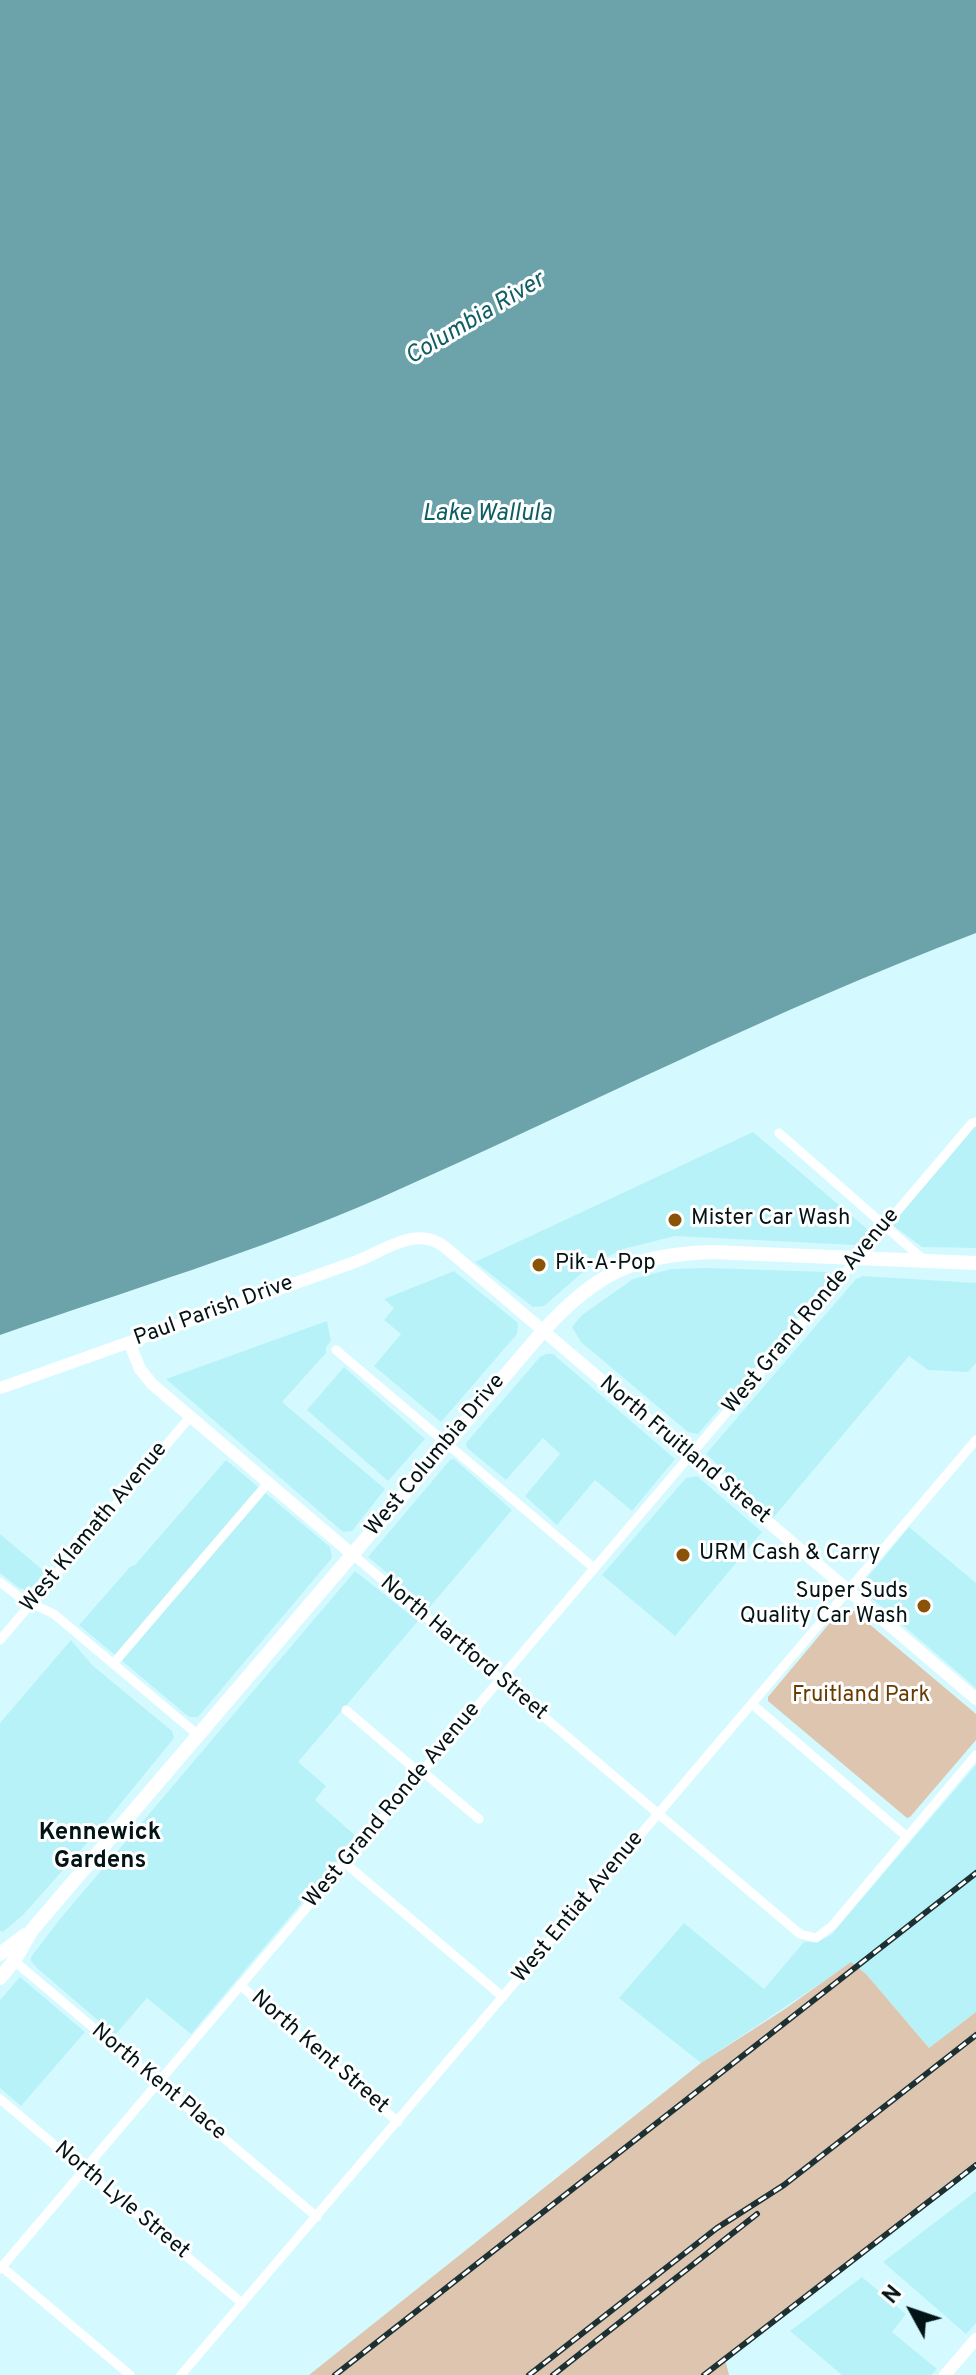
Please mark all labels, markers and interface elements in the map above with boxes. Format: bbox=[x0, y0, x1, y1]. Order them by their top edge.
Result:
water label: Columbia River bbox=[401, 267, 551, 373]
water label: Lake Wallula bbox=[422, 501, 552, 529]
street label: West Grand Ronde Avenue bbox=[718, 1204, 906, 1420]
place label: Mister Car Wash bbox=[691, 1207, 850, 1233]
marker: Mister Car Wash bbox=[666, 1211, 684, 1229]
place label: Pik-A-Pop bbox=[555, 1252, 656, 1278]
marker: Pik-A-Pop bbox=[530, 1256, 548, 1274]
street label: Paul Parish Drive bbox=[131, 1271, 297, 1353]
street label: West Columbia Drive bbox=[360, 1370, 512, 1542]
street label: North Fruitland Street bbox=[593, 1372, 775, 1530]
street label: West Klamath Avenue bbox=[16, 1437, 174, 1619]
place label: URM Cash & Carry bbox=[699, 1542, 880, 1568]
marker: URM Cash & Carry bbox=[674, 1546, 692, 1564]
street label: North Hartford Street bbox=[374, 1571, 552, 1727]
place label: Super Suds Quality Car Wash bbox=[740, 1580, 908, 1632]
marker: Super Suds Quality Car Wash bbox=[915, 1597, 933, 1615]
park label: Fruitland Park bbox=[792, 1684, 930, 1710]
street label: West Grand Ronde Avenue bbox=[299, 1698, 487, 1914]
district label: Kennewick Gardens bbox=[39, 1820, 161, 1876]
street label: West Entiat Avenue bbox=[508, 1827, 650, 1989]
street label: North Kent Street bbox=[245, 1986, 393, 2120]
street label: North Kent Place bbox=[85, 2019, 231, 2147]
street label: North Lyle Street bbox=[48, 2137, 194, 2265]
north arrow bbox=[872, 2271, 952, 2351]
text: N bbox=[878, 2281, 909, 2310]

